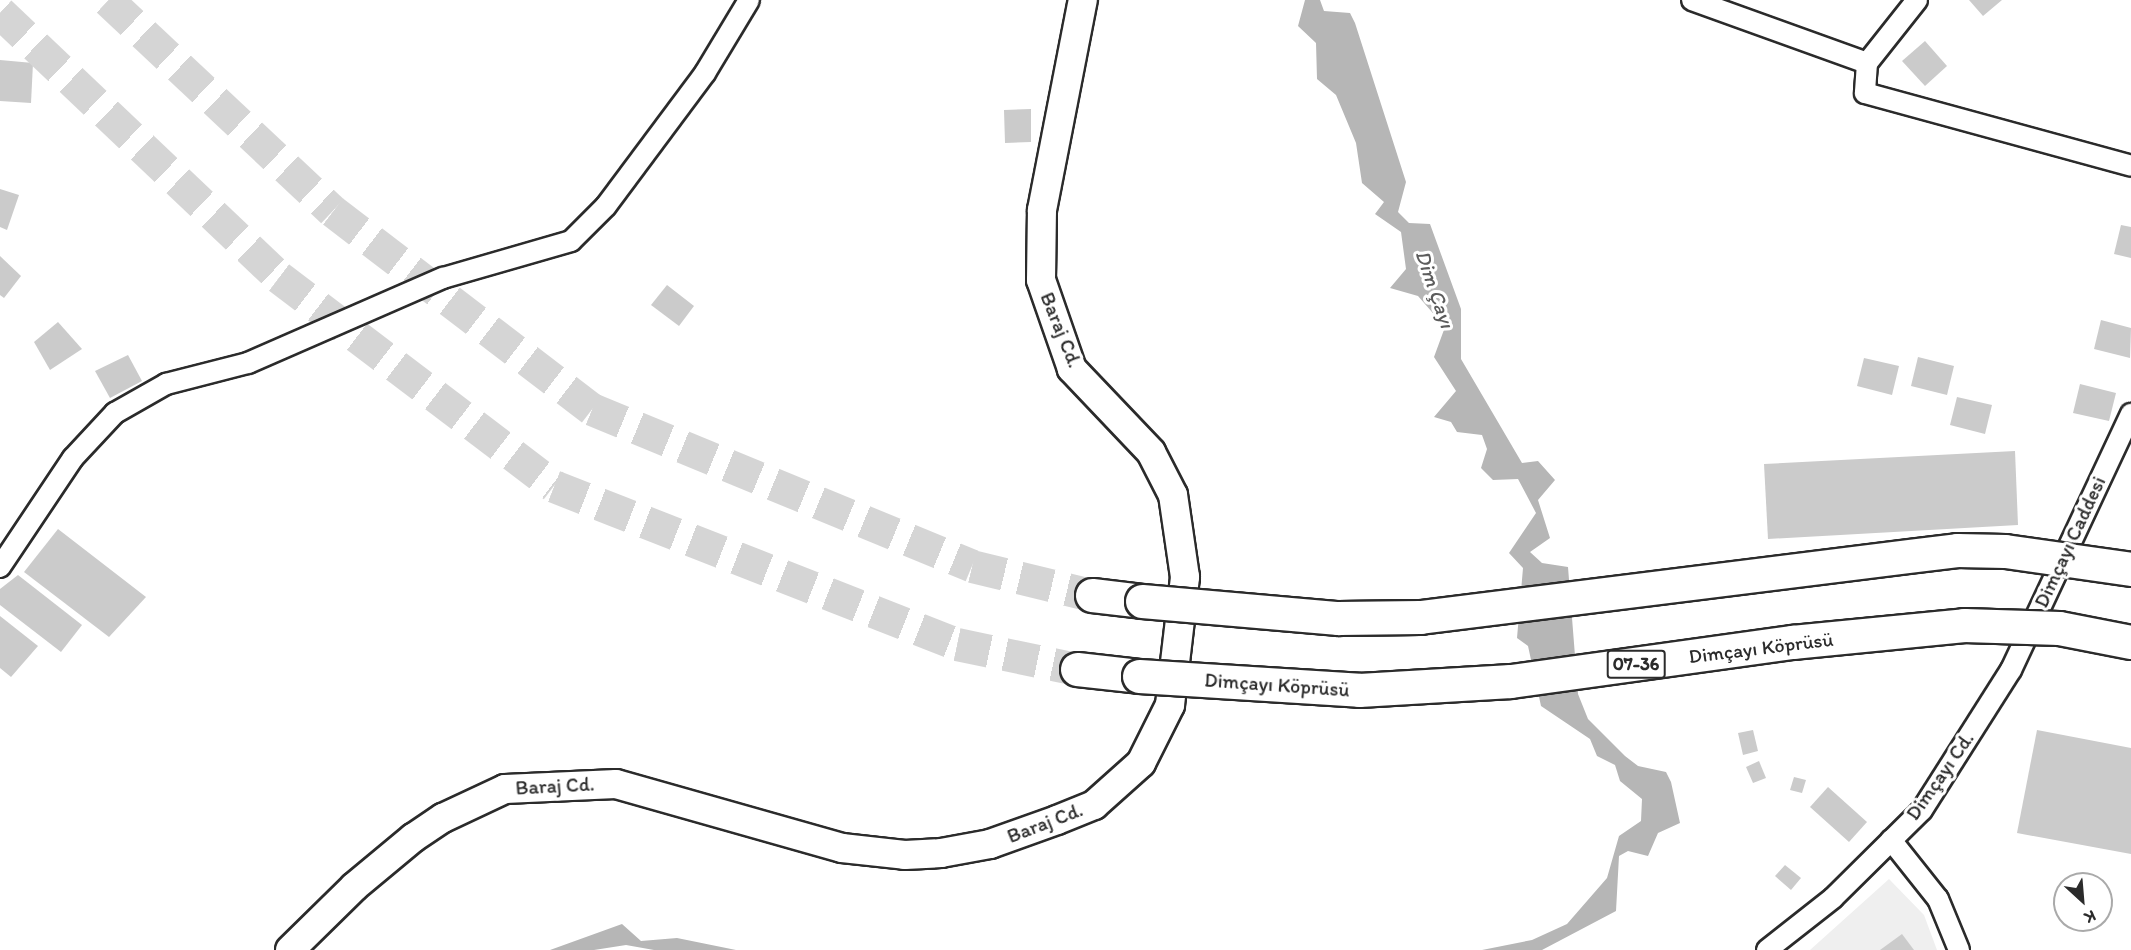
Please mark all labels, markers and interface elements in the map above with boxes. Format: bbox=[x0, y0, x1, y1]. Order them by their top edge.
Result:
water label: Dim Çayı bbox=[1410, 247, 1460, 331]
street label: Baraj Cd. bbox=[1035, 289, 1087, 371]
street label: Dimçayı Caddesi bbox=[2029, 473, 2111, 611]
street label: Dimçayı Köprüsü bbox=[1687, 627, 1835, 669]
road number: 07-36 bbox=[1606, 649, 1666, 679]
street label: Dimçayı Köprüsü bbox=[1204, 668, 1350, 702]
street label: Dimçayı Cd. bbox=[1901, 727, 1979, 825]
street label: Baraj Cd. bbox=[515, 772, 595, 800]
street label: Baraj Cd. bbox=[1004, 798, 1086, 848]
north arrow bbox=[2053, 872, 2113, 932]
text: K bbox=[2081, 906, 2099, 928]

